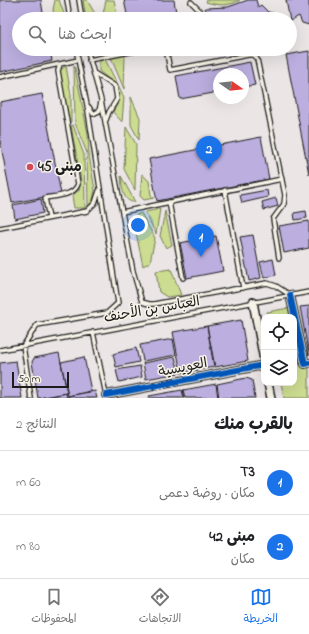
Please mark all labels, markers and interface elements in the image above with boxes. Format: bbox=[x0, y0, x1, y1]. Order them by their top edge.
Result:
search box bbox=[12, 12, 297, 56]
icon: search bbox=[26, 23, 48, 45]
text: ابحث هنا bbox=[58, 24, 112, 46]
north arrow bbox=[213, 68, 249, 104]
pin: 2 bbox=[196, 136, 222, 169]
place label: مبنى 45 bbox=[37, 157, 82, 178]
marker: مبنى 45 bbox=[25, 162, 35, 172]
your location bbox=[128, 215, 148, 235]
pin: 1 bbox=[188, 224, 214, 257]
street label: العباس بن الأحنف bbox=[102, 291, 202, 329]
map controls bbox=[261, 314, 297, 386]
button: locate bbox=[261, 314, 297, 350]
button: layers bbox=[261, 350, 297, 386]
street label: العويسية bbox=[157, 353, 209, 383]
scale bar bbox=[12, 370, 69, 389]
text: 50 m bbox=[18, 371, 40, 387]
text: بالقرب منك bbox=[214, 412, 293, 437]
text: النتائج: 2 bbox=[16, 415, 57, 434]
text: T3 bbox=[240, 461, 255, 483]
text: 60 m bbox=[16, 473, 41, 492]
text: 1 bbox=[278, 473, 282, 492]
text: مكان · روضة دعمى bbox=[159, 484, 255, 503]
text: مبنى 42 bbox=[209, 526, 255, 548]
text: 80 m bbox=[16, 537, 40, 556]
text: 2 bbox=[277, 537, 283, 556]
text: مكان bbox=[231, 550, 255, 569]
tab: المحفوظات bbox=[31, 586, 76, 628]
tab: الاتجاهات bbox=[139, 586, 181, 628]
tab: الخريطة bbox=[244, 586, 278, 628]

